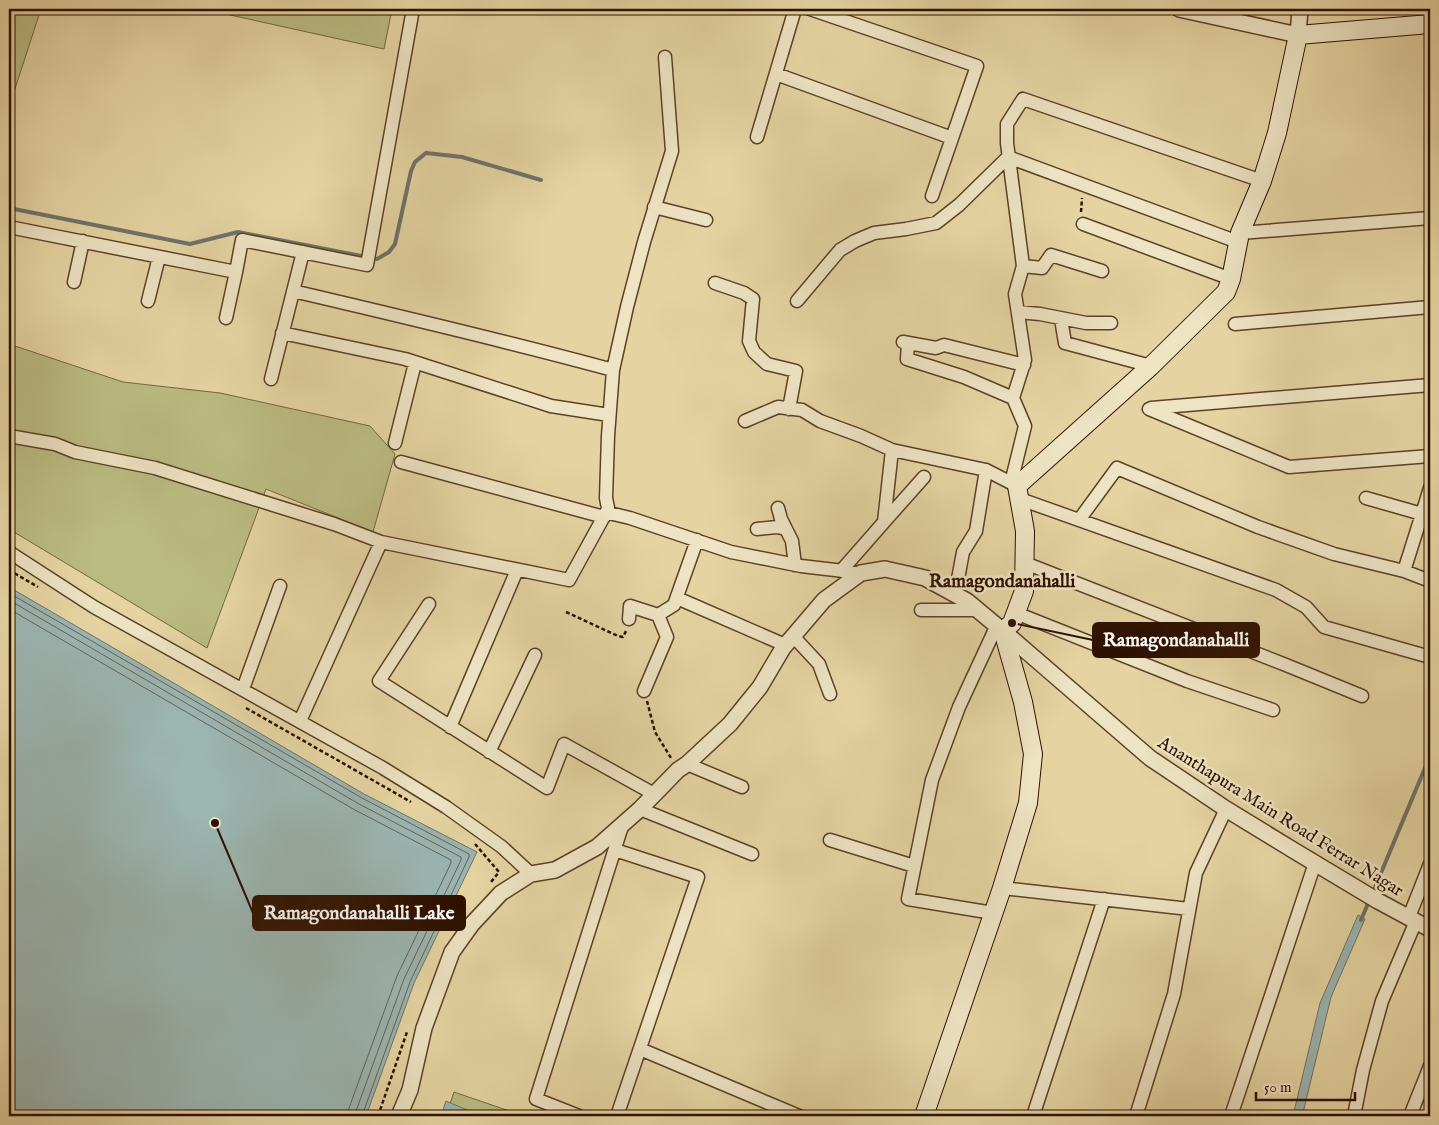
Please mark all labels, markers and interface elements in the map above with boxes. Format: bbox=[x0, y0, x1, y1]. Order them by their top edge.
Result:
district label: Ramagondanahalli bbox=[929, 570, 1075, 594]
callout: Ramagondanahalli bbox=[1093, 623, 1259, 657]
text: Ramagondanahalli bbox=[1103, 629, 1249, 653]
street label: Ananthapura Main Road Ferrar Nagar bbox=[1152, 731, 1408, 903]
callout: Ramagondanahalli Lake bbox=[253, 896, 465, 930]
text: Ramagondanahalli Lake bbox=[263, 902, 455, 926]
scale bar bbox=[1256, 1070, 1355, 1102]
text: 50 m bbox=[1264, 1078, 1292, 1097]

